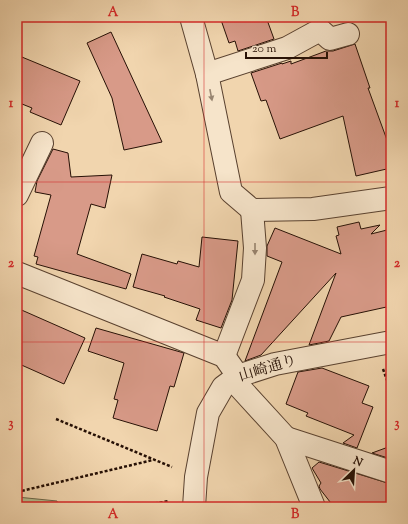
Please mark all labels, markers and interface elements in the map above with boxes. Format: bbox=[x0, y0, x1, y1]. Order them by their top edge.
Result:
text: A bbox=[108, 4, 119, 22]
text: B bbox=[291, 4, 300, 22]
scale bar bbox=[246, 34, 327, 60]
text: 20 m bbox=[252, 40, 277, 58]
one-way arrow bbox=[209, 89, 215, 101]
text: 1 bbox=[9, 95, 14, 113]
text: 1 bbox=[395, 95, 400, 113]
one-way arrow bbox=[252, 243, 258, 256]
text: 2 bbox=[8, 255, 15, 273]
text: 2 bbox=[394, 255, 401, 273]
street label: 山崎通り bbox=[236, 350, 300, 388]
text: 3 bbox=[8, 415, 14, 433]
text: 3 bbox=[394, 415, 400, 433]
north arrow bbox=[334, 450, 374, 490]
text: N bbox=[350, 452, 365, 471]
text: A bbox=[108, 506, 119, 524]
text: B bbox=[291, 506, 300, 524]

